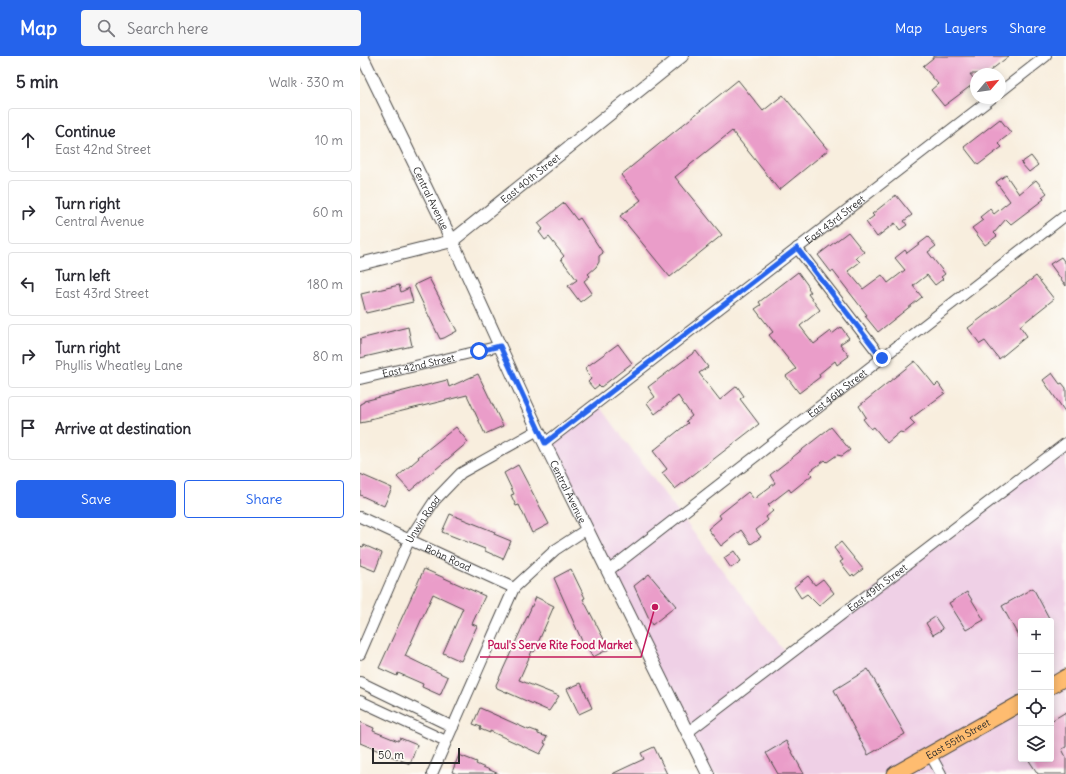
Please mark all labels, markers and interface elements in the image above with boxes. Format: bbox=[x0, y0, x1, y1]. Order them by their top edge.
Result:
search box bbox=[81, 10, 361, 46]
text: Map bbox=[20, 16, 57, 40]
icon: search bbox=[95, 17, 117, 39]
text: Search here bbox=[127, 19, 208, 38]
text: Map bbox=[895, 19, 922, 37]
text: Layers bbox=[944, 19, 987, 37]
text: Share bbox=[1009, 19, 1046, 37]
north arrow bbox=[970, 68, 1006, 104]
text: 5 min bbox=[16, 71, 58, 93]
text: Walk · 330 m bbox=[269, 74, 344, 91]
text: Continue bbox=[55, 122, 116, 141]
icon: ahead bbox=[17, 129, 39, 151]
text: 10 m bbox=[315, 132, 343, 149]
text: East 42nd Street bbox=[55, 141, 151, 158]
street label: East 40th Street bbox=[498, 150, 563, 206]
street label: Central Avenue bbox=[410, 164, 452, 232]
street label: East 43rd Street bbox=[802, 192, 868, 247]
text: Turn right bbox=[55, 194, 120, 213]
icon: right bbox=[17, 201, 39, 223]
text: 60 m bbox=[312, 204, 343, 221]
text: Central Avenue bbox=[55, 213, 144, 230]
text: Turn left bbox=[55, 266, 110, 285]
icon: left bbox=[17, 273, 39, 295]
text: 180 m bbox=[307, 276, 343, 293]
text: East 43rd Street bbox=[55, 285, 149, 302]
text: Turn right bbox=[55, 338, 120, 357]
route start bbox=[470, 342, 488, 360]
icon: right bbox=[17, 345, 39, 367]
text: 80 m bbox=[312, 348, 343, 365]
route end bbox=[873, 349, 891, 367]
street label: East 42nd Street bbox=[381, 350, 456, 380]
text: Phyllis Wheatley Lane bbox=[55, 357, 183, 374]
street label: East 46th Street bbox=[805, 366, 870, 420]
icon: arrive bbox=[17, 417, 39, 439]
text: Arrive at destination bbox=[55, 419, 191, 438]
street label: Central Avenue bbox=[547, 458, 589, 525]
button: Save bbox=[16, 480, 176, 518]
button: Share bbox=[184, 480, 344, 518]
street label: Unwin Road bbox=[402, 492, 443, 545]
street label: Bohn Road bbox=[423, 541, 473, 574]
street label: East 49th Street bbox=[845, 560, 910, 614]
map controls bbox=[1018, 618, 1054, 762]
button: + bbox=[1018, 618, 1054, 654]
callout: Paul's Serve Rite Food Market bbox=[480, 634, 641, 657]
text: Paul's Serve Rite Food Market bbox=[487, 638, 633, 652]
button: − bbox=[1018, 654, 1054, 690]
button: locate bbox=[1018, 690, 1054, 726]
street label: East 55th Street bbox=[923, 715, 993, 762]
button: layers bbox=[1018, 726, 1054, 762]
scale bar bbox=[372, 746, 460, 765]
text: 50 m bbox=[378, 748, 404, 762]

